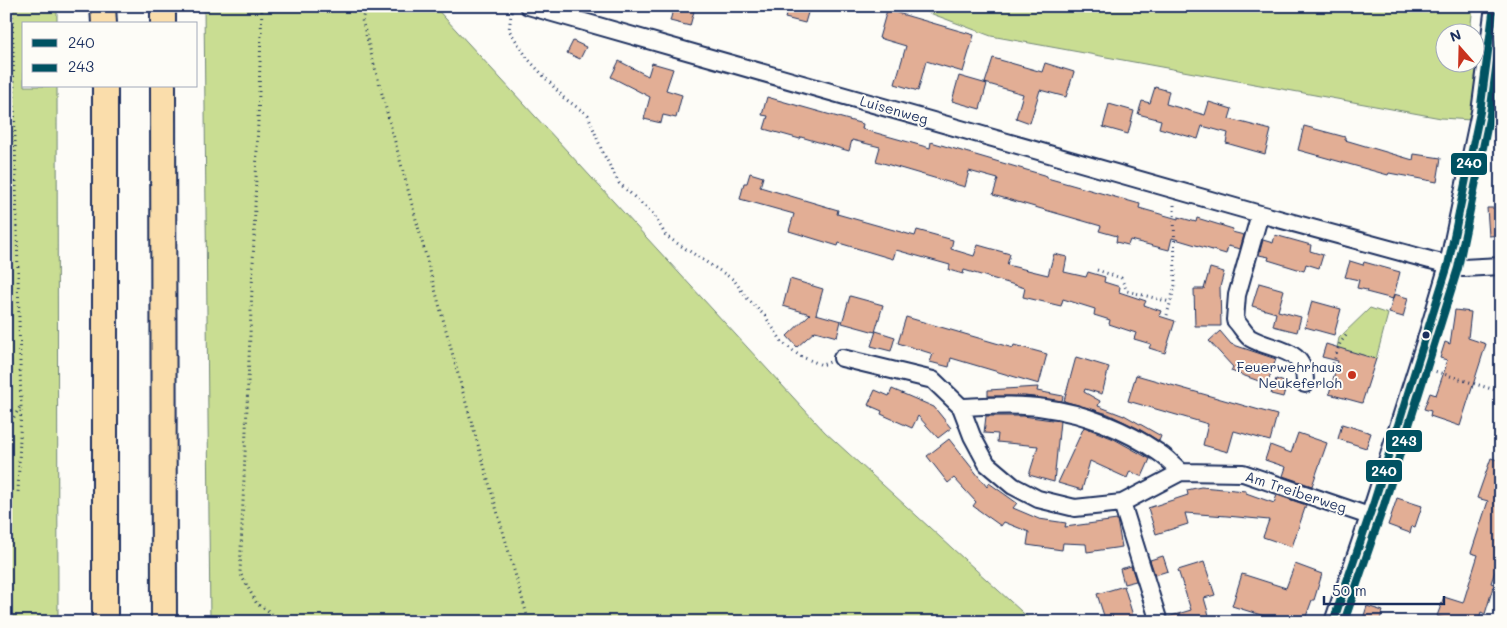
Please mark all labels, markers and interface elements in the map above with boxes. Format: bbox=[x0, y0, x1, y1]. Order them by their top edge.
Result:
legend bbox=[22, 22, 198, 88]
north arrow bbox=[1434, 22, 1484, 72]
text: N bbox=[1447, 25, 1464, 46]
text: 240 bbox=[68, 32, 94, 52]
text: 243 bbox=[68, 56, 94, 76]
street label: Luisenweg bbox=[858, 91, 930, 128]
line badge: 240 bbox=[1450, 152, 1488, 176]
text: 240 bbox=[1456, 153, 1482, 172]
unlabelled marker bbox=[1421, 330, 1431, 340]
place label: Feuerwehrhaus Neukeferloh bbox=[1237, 357, 1342, 392]
marker: Feuerwehrhaus Neukeferloh bbox=[1346, 369, 1358, 381]
line badge: 243 bbox=[1385, 429, 1423, 453]
text: 243 bbox=[1391, 431, 1417, 450]
line badge: 240 bbox=[1365, 459, 1403, 483]
text: 240 bbox=[1371, 461, 1397, 480]
street label: Am Treiberweg bbox=[1243, 466, 1349, 517]
scale bar bbox=[1324, 573, 1444, 605]
text: 50 m bbox=[1332, 580, 1367, 600]

